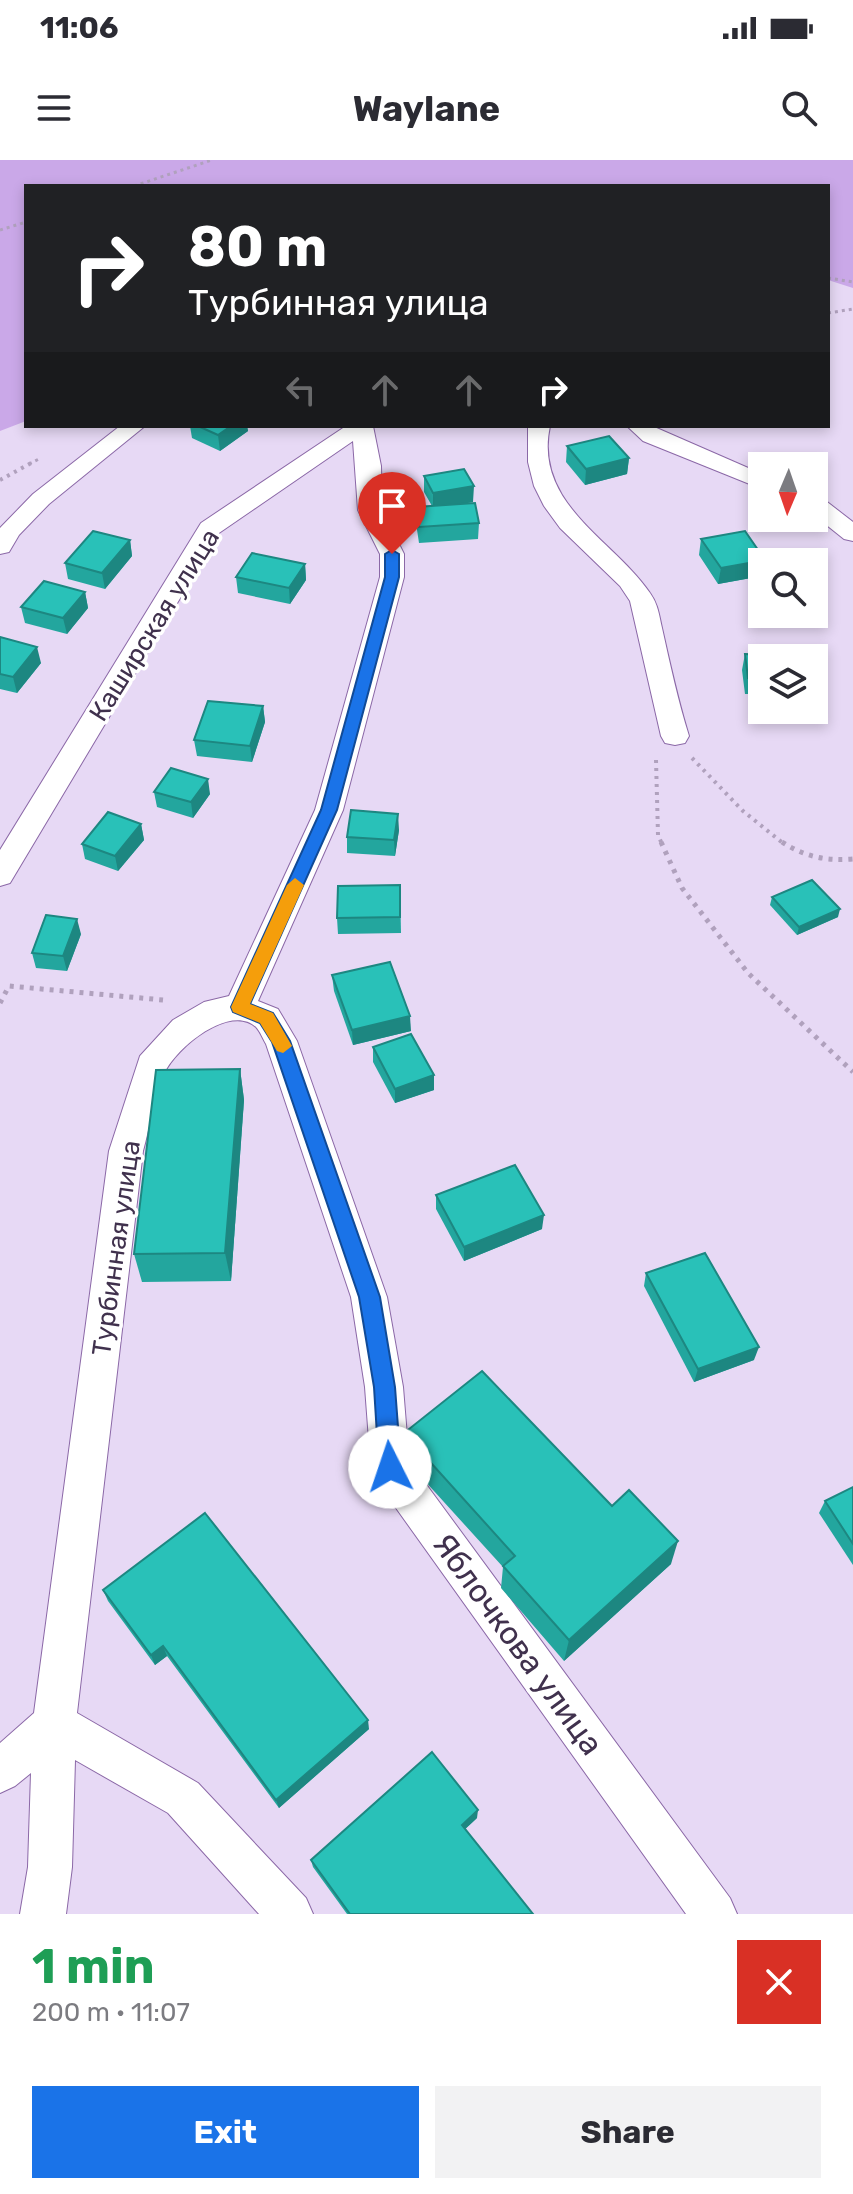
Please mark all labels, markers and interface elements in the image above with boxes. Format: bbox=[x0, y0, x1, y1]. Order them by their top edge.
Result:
text: 11:06 bbox=[40, 10, 119, 46]
icon: menu bbox=[32, 86, 76, 130]
icon: search bbox=[777, 86, 821, 130]
text: Waylane bbox=[353, 87, 500, 130]
text: 80 m bbox=[188, 214, 327, 280]
icon: right bbox=[56, 216, 160, 320]
text: Турбинная улица bbox=[188, 281, 489, 324]
icon: left bbox=[279, 368, 323, 412]
icon: ahead bbox=[363, 368, 407, 412]
icon: ahead bbox=[447, 368, 491, 412]
icon: right bbox=[531, 368, 575, 412]
north arrow bbox=[748, 452, 828, 532]
map controls bbox=[748, 452, 828, 724]
pin bbox=[358, 472, 426, 554]
icon: arrive bbox=[370, 484, 414, 528]
street label: Каширская улица bbox=[83, 523, 226, 727]
button: search bbox=[748, 548, 828, 628]
button: layers bbox=[748, 644, 828, 724]
street label: Турбинная улица bbox=[86, 1138, 147, 1358]
position arrow bbox=[348, 1425, 432, 1509]
street label: Яблочкова улица bbox=[425, 1526, 611, 1762]
text: 1 min bbox=[32, 1938, 155, 1995]
button: close bbox=[737, 1940, 821, 2024]
text: 200 m · 11:07 bbox=[32, 1997, 190, 2028]
button: Exit bbox=[32, 2086, 419, 2178]
button: Share bbox=[435, 2086, 821, 2178]

